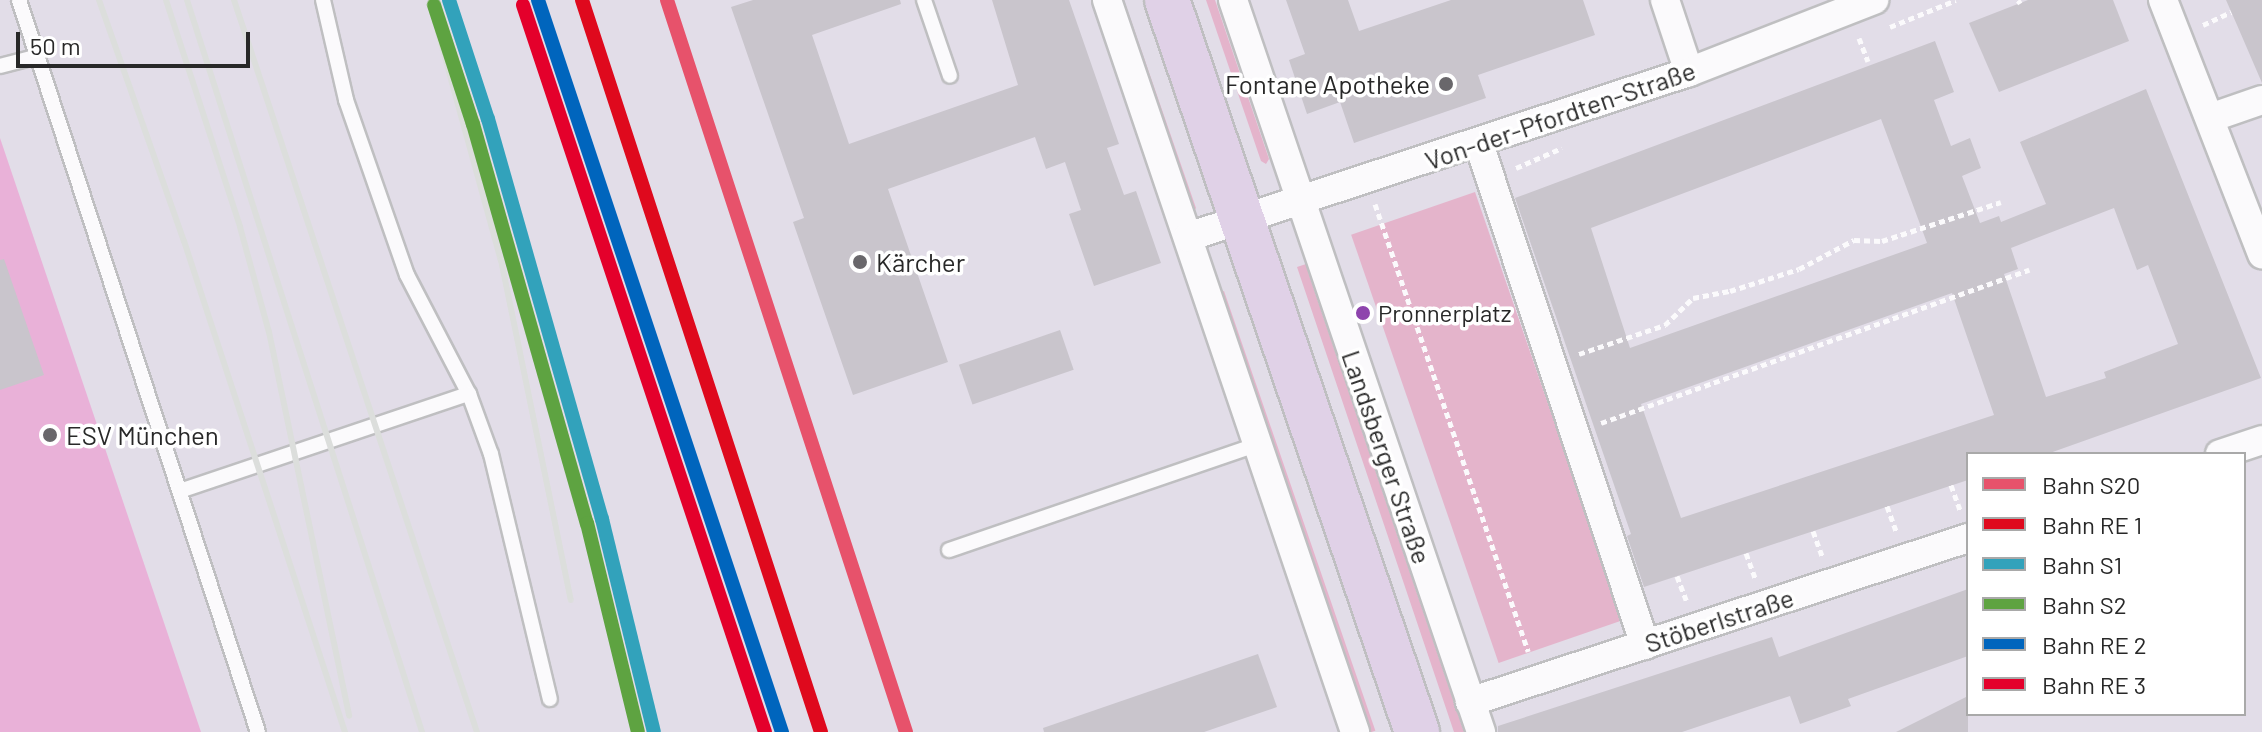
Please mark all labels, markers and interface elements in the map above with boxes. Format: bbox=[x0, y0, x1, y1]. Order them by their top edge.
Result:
scale bar bbox=[20, 16, 254, 66]
text: 50 m bbox=[30, 31, 81, 60]
street label: Von-der-Pfordten-Straße bbox=[1421, 54, 1699, 176]
place label: Fontane Apotheke bbox=[1225, 68, 1430, 100]
marker: Fontane Apotheke bbox=[1437, 75, 1455, 93]
place label: Kärcher bbox=[876, 246, 965, 278]
marker: Kärcher bbox=[851, 253, 869, 271]
place label: Pronnerplatz bbox=[1378, 299, 1511, 327]
marker: Pronnerplatz bbox=[1355, 305, 1371, 321]
street label: Landsberger Straße bbox=[1336, 346, 1438, 568]
place label: ESV München bbox=[66, 419, 219, 451]
marker: ESV München bbox=[41, 426, 59, 444]
legend bbox=[1966, 452, 2246, 716]
text: Bahn S20 bbox=[2042, 470, 2140, 499]
text: Bahn RE 1 bbox=[2042, 510, 2142, 539]
text: Bahn S1 bbox=[2042, 550, 2122, 579]
street label: Stöberlstraße bbox=[1641, 581, 1797, 659]
text: Bahn S2 bbox=[2042, 590, 2127, 619]
text: Bahn RE 2 bbox=[2042, 630, 2147, 659]
text: Bahn RE 3 bbox=[2042, 670, 2146, 699]

